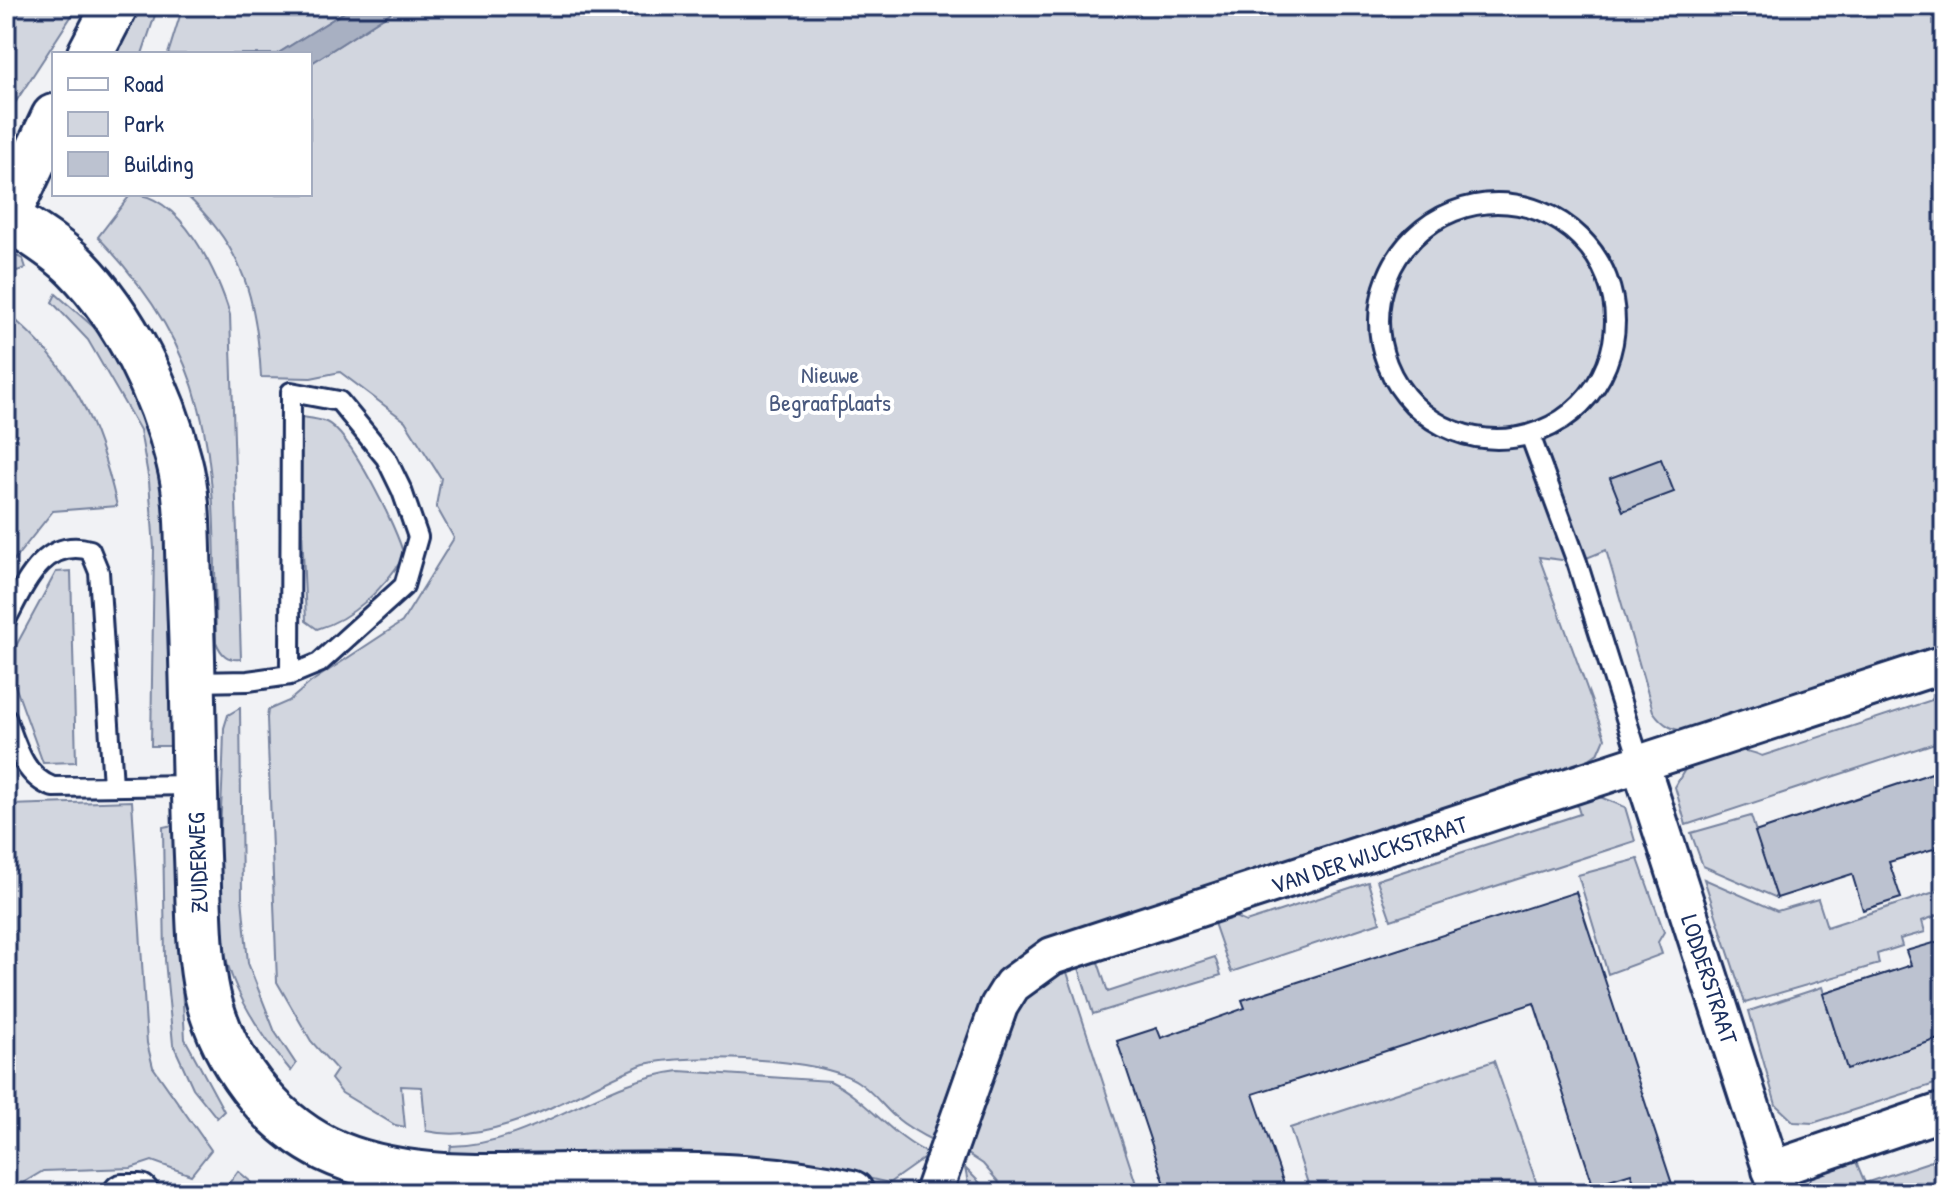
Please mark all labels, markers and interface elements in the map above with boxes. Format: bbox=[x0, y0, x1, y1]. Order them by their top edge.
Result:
legend bbox=[52, 52, 312, 196]
text: Road bbox=[124, 67, 163, 99]
text: Park bbox=[124, 107, 164, 139]
text: Building bbox=[124, 147, 194, 179]
park label: Nieuwe Begraafplaats bbox=[769, 358, 891, 418]
street label: VAN DER WIJCKSTRAAT bbox=[1267, 807, 1472, 901]
street label: ZUIDERWEG bbox=[179, 812, 215, 914]
street label: LODDERSTRAAT bbox=[1674, 910, 1746, 1049]

